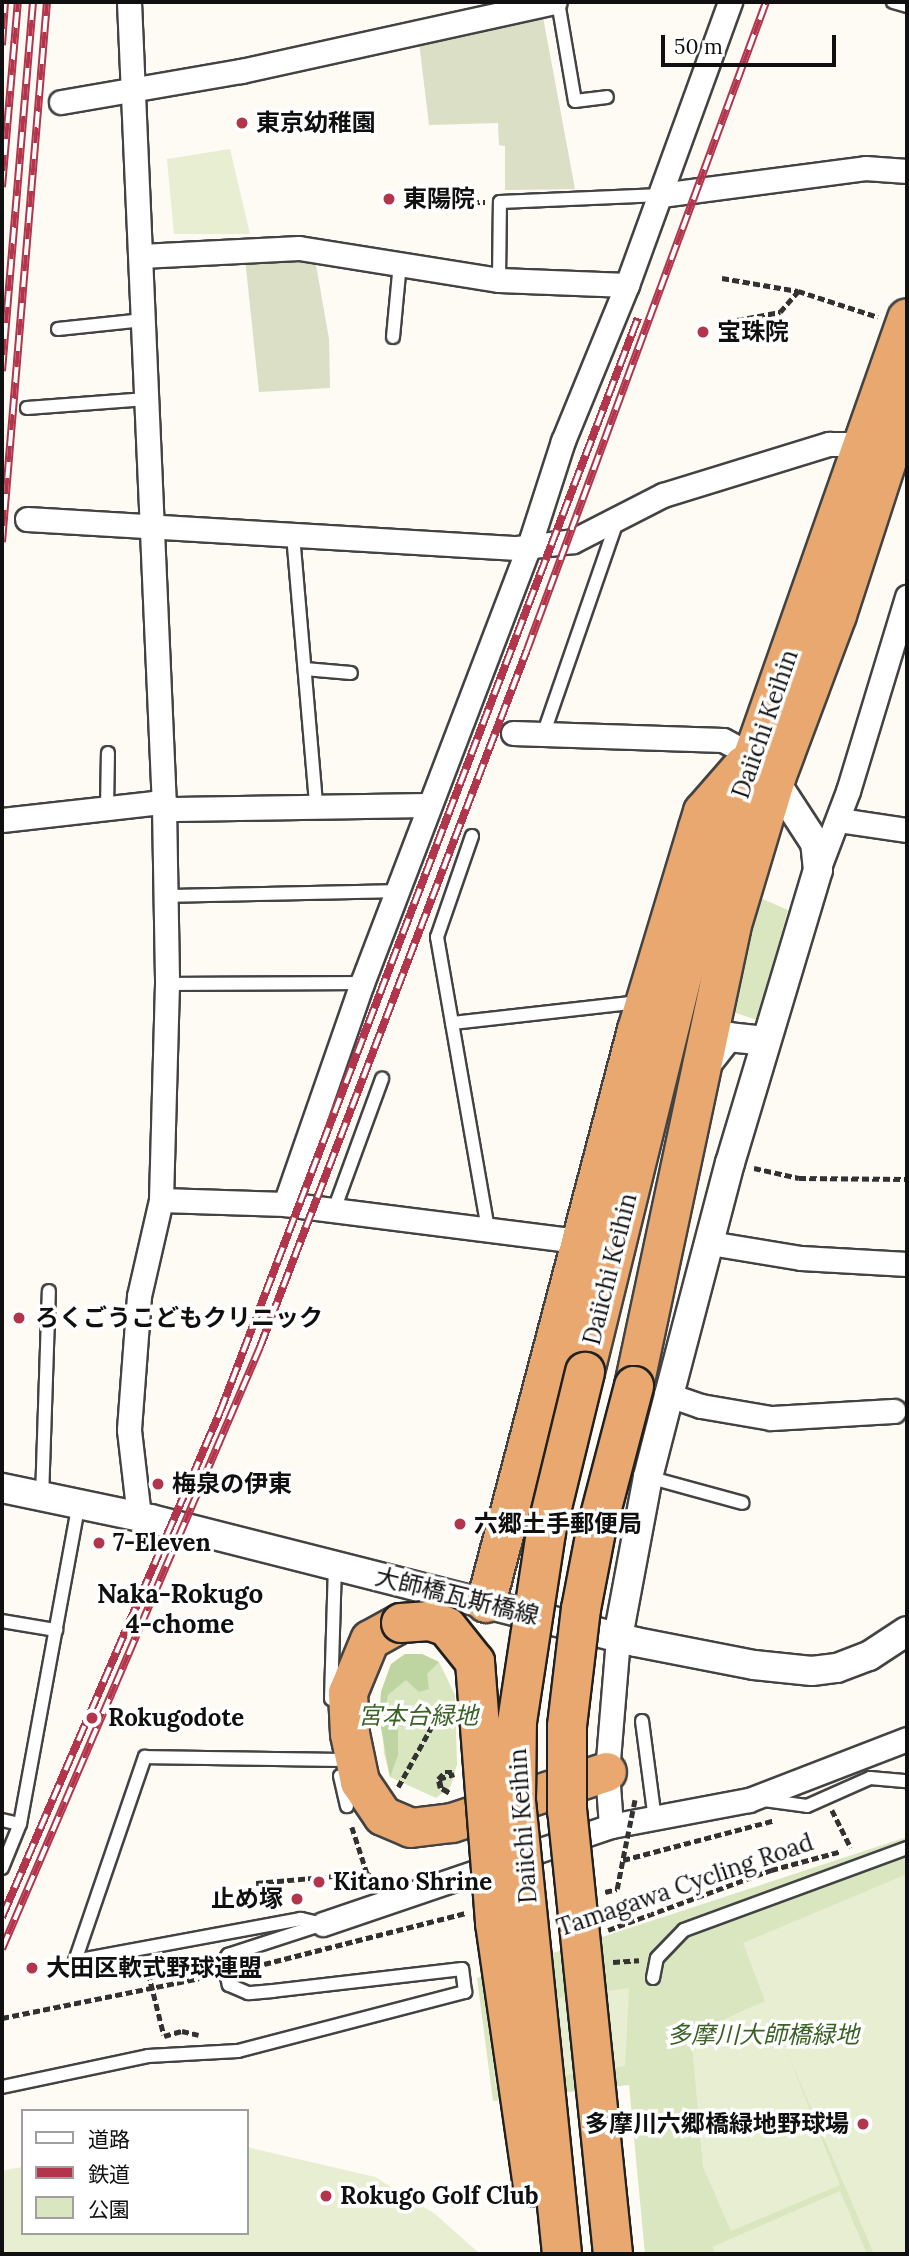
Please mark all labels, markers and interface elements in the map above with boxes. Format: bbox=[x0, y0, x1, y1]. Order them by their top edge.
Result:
scale bar bbox=[664, 21, 839, 65]
text: 50 m bbox=[674, 33, 723, 60]
place label: 東京幼稚園 bbox=[256, 109, 376, 137]
marker: 東京幼稚園 bbox=[234, 115, 250, 131]
place label: 東陽院 bbox=[403, 185, 475, 213]
marker: 東陽院 bbox=[381, 191, 397, 207]
place label: 宝珠院 bbox=[717, 318, 789, 346]
marker: 宝珠院 bbox=[695, 324, 711, 340]
street label: Daiichi Keihin bbox=[726, 646, 804, 802]
street label: Daiichi Keihin bbox=[577, 1190, 643, 1348]
place label: ろくごうこどもクリニック bbox=[35, 1304, 323, 1332]
marker: ろくごうこどもクリニック bbox=[9, 1308, 29, 1328]
place label: 梅泉の伊東 bbox=[172, 1470, 292, 1498]
marker: 梅泉の伊東 bbox=[150, 1476, 166, 1492]
place label: 六郷土手郵便局 bbox=[474, 1510, 642, 1538]
marker: 六郷土手郵便局 bbox=[452, 1516, 468, 1532]
place label: 7-Eleven bbox=[113, 1529, 211, 1557]
marker: 7-Eleven bbox=[91, 1535, 107, 1551]
street label: 大師橋瓦斯橋線 bbox=[372, 1562, 542, 1630]
district label: Naka-Rokugo 4-chome bbox=[97, 1578, 263, 1640]
park label: 宮本台緑地 bbox=[358, 1702, 478, 1730]
place label: Rokugodote bbox=[108, 1704, 244, 1732]
marker: Rokugodote bbox=[82, 1708, 102, 1728]
street label: Daiichi Keihin bbox=[503, 1748, 543, 1904]
street label: Tamagawa Cycling Road bbox=[553, 1828, 817, 1942]
place label: Kitano Shrine bbox=[333, 1868, 492, 1896]
marker: Kitano Shrine bbox=[311, 1874, 327, 1890]
place label: 止め塚 bbox=[211, 1885, 283, 1913]
marker: 止め塚 bbox=[289, 1891, 305, 1907]
place label: 大田区軟式野球連盟 bbox=[46, 1954, 262, 1982]
marker: 大田区軟式野球連盟 bbox=[24, 1960, 40, 1976]
park label: 多摩川大師橋緑地 bbox=[667, 2021, 859, 2049]
legend bbox=[21, 2109, 248, 2235]
place label: 多摩川六郷橋緑地野球場 bbox=[585, 2110, 849, 2138]
marker: 多摩川六郷橋緑地野球場 bbox=[855, 2116, 871, 2132]
text: 道路 bbox=[88, 2126, 130, 2153]
text: 鉄道 bbox=[88, 2161, 130, 2188]
place label: Rokugo Golf Club bbox=[340, 2182, 539, 2210]
marker: Rokugo Golf Club bbox=[318, 2188, 334, 2204]
text: 公園 bbox=[88, 2196, 130, 2223]

